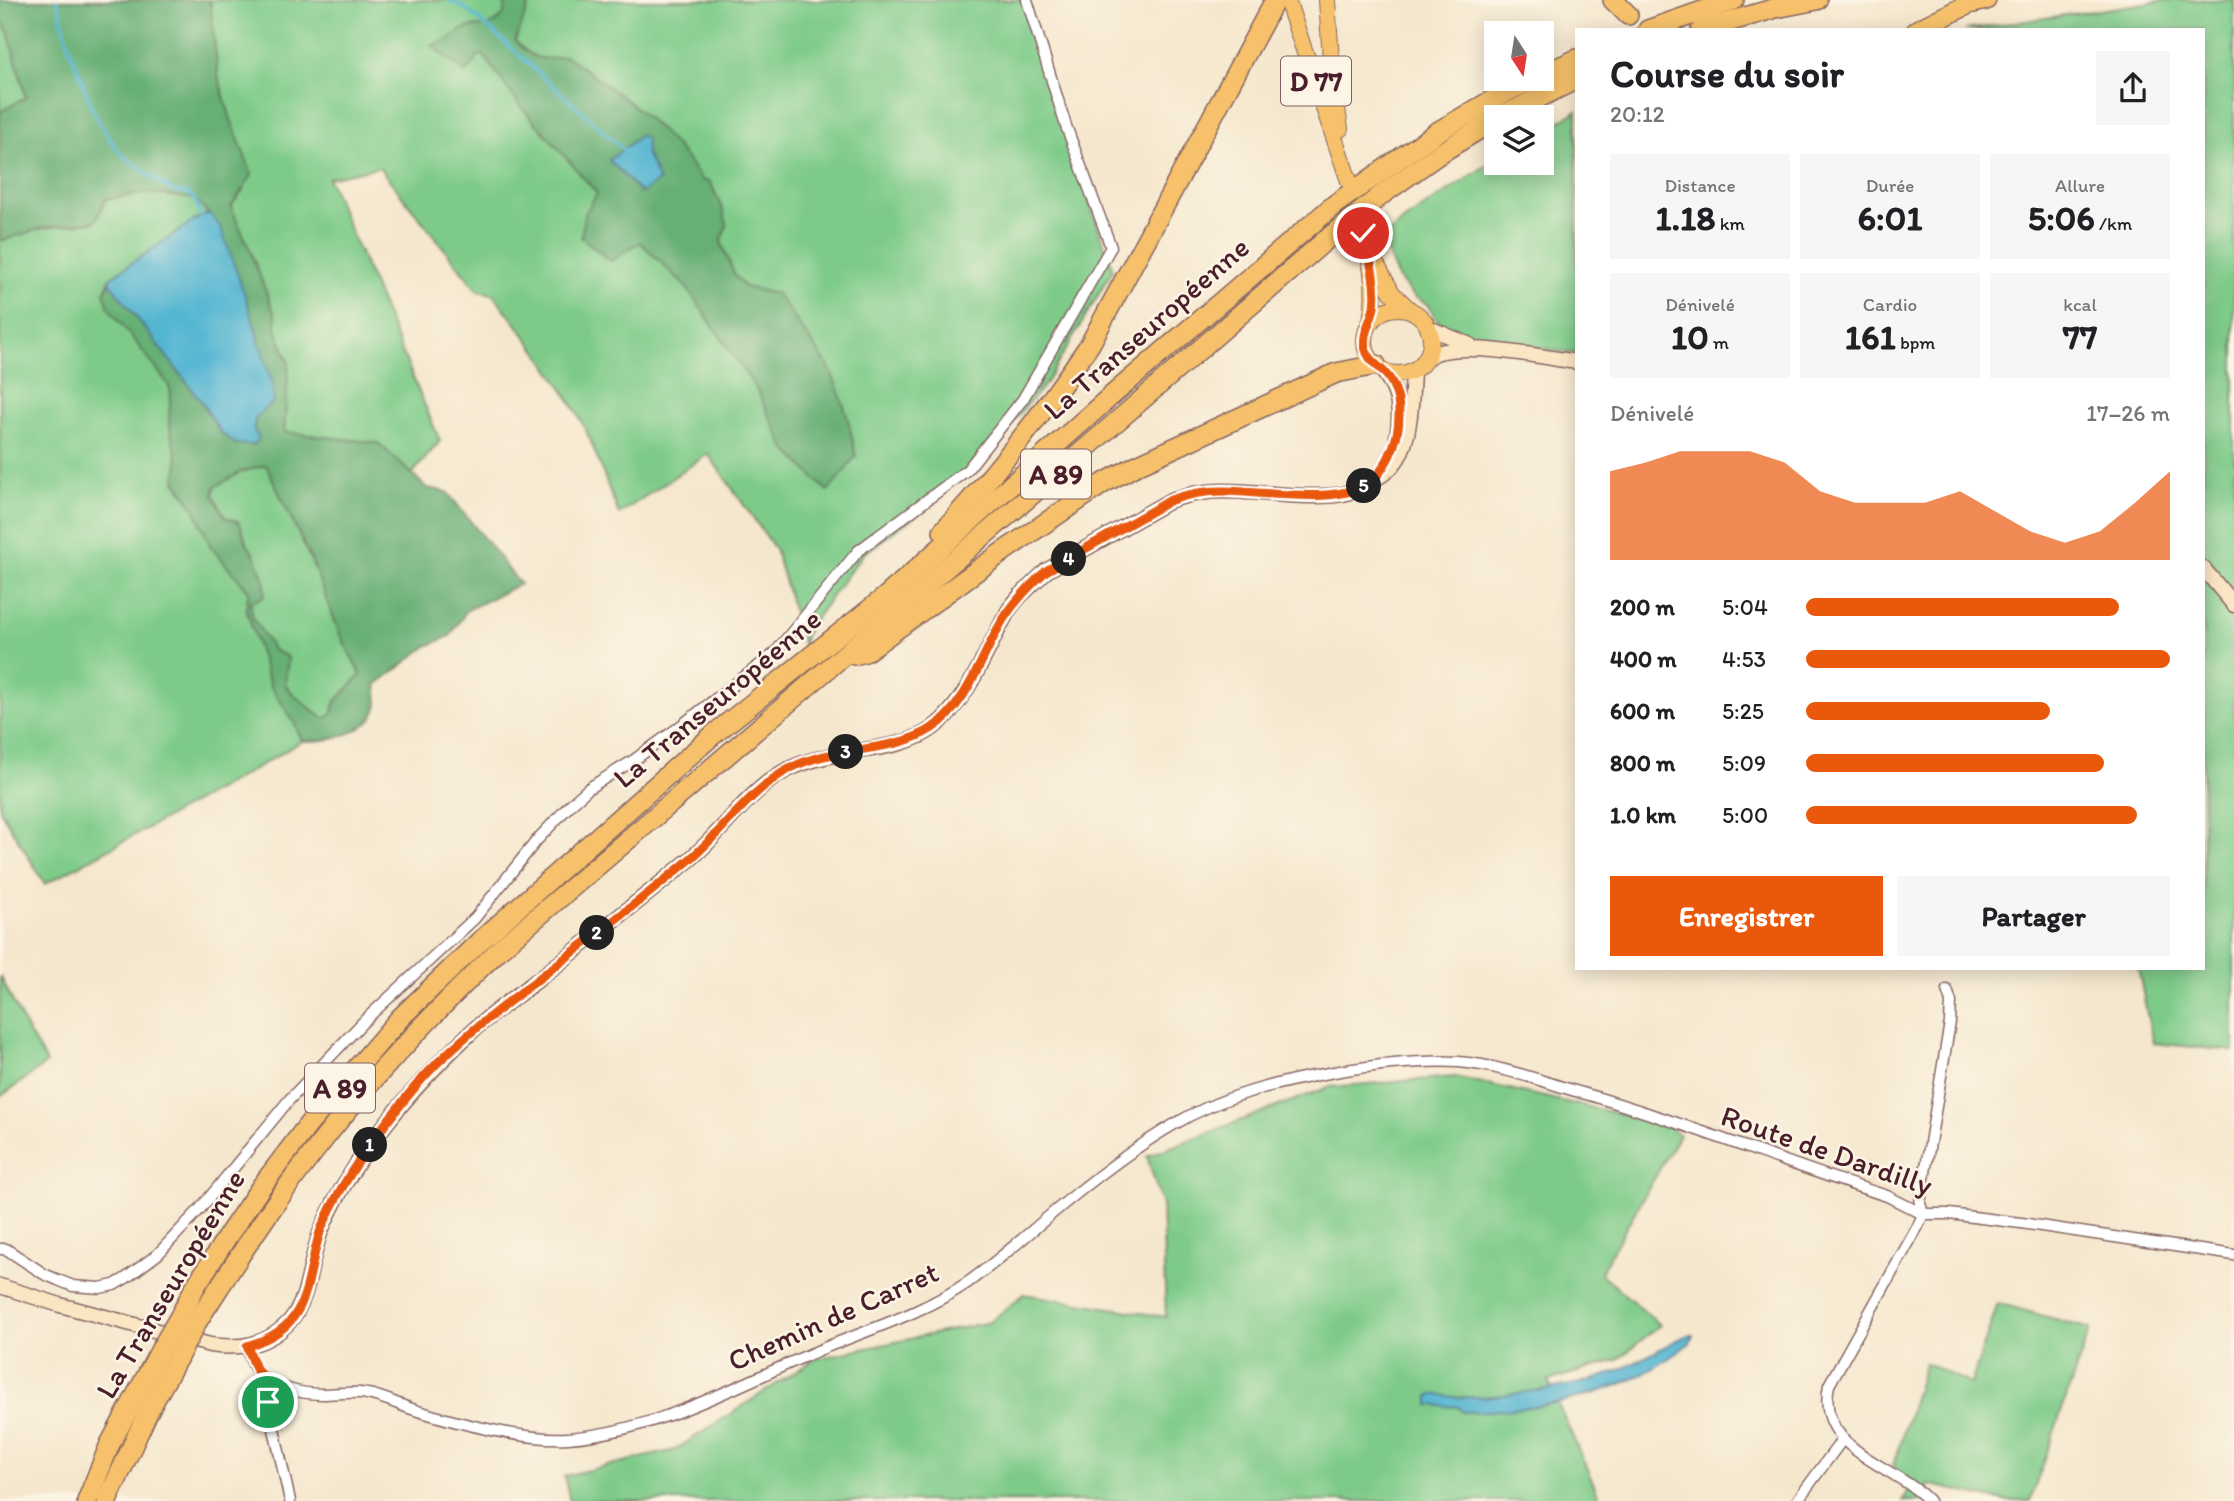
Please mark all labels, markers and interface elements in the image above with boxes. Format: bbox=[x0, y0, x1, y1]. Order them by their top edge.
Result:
north arrow bbox=[1484, 21, 1554, 91]
map controls bbox=[1484, 21, 1554, 175]
text: Course du soir bbox=[1610, 51, 1844, 97]
button: share bbox=[2096, 51, 2170, 125]
road number: D 77 bbox=[1281, 56, 1351, 106]
text: 20:12 bbox=[1610, 100, 1665, 128]
button: layers bbox=[1484, 105, 1554, 175]
text: Distance bbox=[1664, 174, 1736, 197]
text: Durée bbox=[1866, 174, 1914, 197]
text: Allure bbox=[2055, 174, 2105, 197]
text: 1.18 bbox=[1655, 197, 1715, 239]
text: 6:01 bbox=[1858, 197, 1922, 239]
text: 5:06 bbox=[2028, 197, 2095, 239]
pin bbox=[1333, 203, 1393, 263]
text: km bbox=[1715, 212, 1745, 235]
text: /km bbox=[2095, 212, 2132, 235]
icon: check bbox=[1344, 214, 1382, 252]
street label: La Transeuropéenne bbox=[1036, 229, 1256, 427]
text: Dénivelé bbox=[1665, 293, 1735, 316]
text: Cardio bbox=[1863, 293, 1917, 316]
text: kcal bbox=[2063, 293, 2097, 316]
text: 10 bbox=[1671, 316, 1709, 358]
text: 161 bbox=[1845, 316, 1896, 358]
text: 77 bbox=[2063, 316, 2097, 358]
text: m bbox=[1709, 331, 1729, 354]
text: bpm bbox=[1896, 331, 1935, 354]
text: Dénivelé bbox=[1610, 399, 1694, 427]
text: 17–26 m bbox=[2086, 399, 2170, 427]
road number: A 89 bbox=[1021, 449, 1091, 498]
pin: 5 bbox=[1346, 468, 1382, 504]
text: 5 bbox=[1359, 474, 1368, 497]
pin: 4 bbox=[1052, 542, 1086, 576]
text: 4 bbox=[1063, 547, 1074, 570]
text: 200 m bbox=[1610, 593, 1675, 621]
text: 5:04 bbox=[1722, 593, 1768, 621]
street label: La Transeuropéenne bbox=[605, 600, 829, 796]
text: 400 m bbox=[1610, 645, 1677, 673]
text: 4:53 bbox=[1722, 645, 1766, 673]
text: 600 m bbox=[1610, 697, 1675, 725]
text: 5:25 bbox=[1722, 697, 1764, 725]
pin: 3 bbox=[828, 734, 864, 770]
text: 3 bbox=[840, 740, 851, 763]
text: 800 m bbox=[1610, 749, 1675, 777]
text: 5:09 bbox=[1722, 749, 1766, 777]
text: 1.0 km bbox=[1610, 801, 1676, 829]
text: 5:00 bbox=[1722, 801, 1768, 829]
button: Enregistrer bbox=[1610, 876, 1883, 956]
button: Partager bbox=[1897, 876, 2170, 956]
pin: 2 bbox=[580, 916, 614, 950]
text: 2 bbox=[592, 921, 602, 944]
road number: A 89 bbox=[305, 1064, 375, 1112]
street label: Route de Dardilly bbox=[1716, 1097, 1938, 1203]
pin: 1 bbox=[352, 1128, 388, 1162]
text: 1 bbox=[365, 1133, 374, 1156]
street label: La Transeuropéenne bbox=[87, 1163, 253, 1405]
street label: Chemin de Carret bbox=[722, 1253, 944, 1379]
pin bbox=[238, 1372, 298, 1432]
icon: arrive bbox=[249, 1383, 287, 1421]

